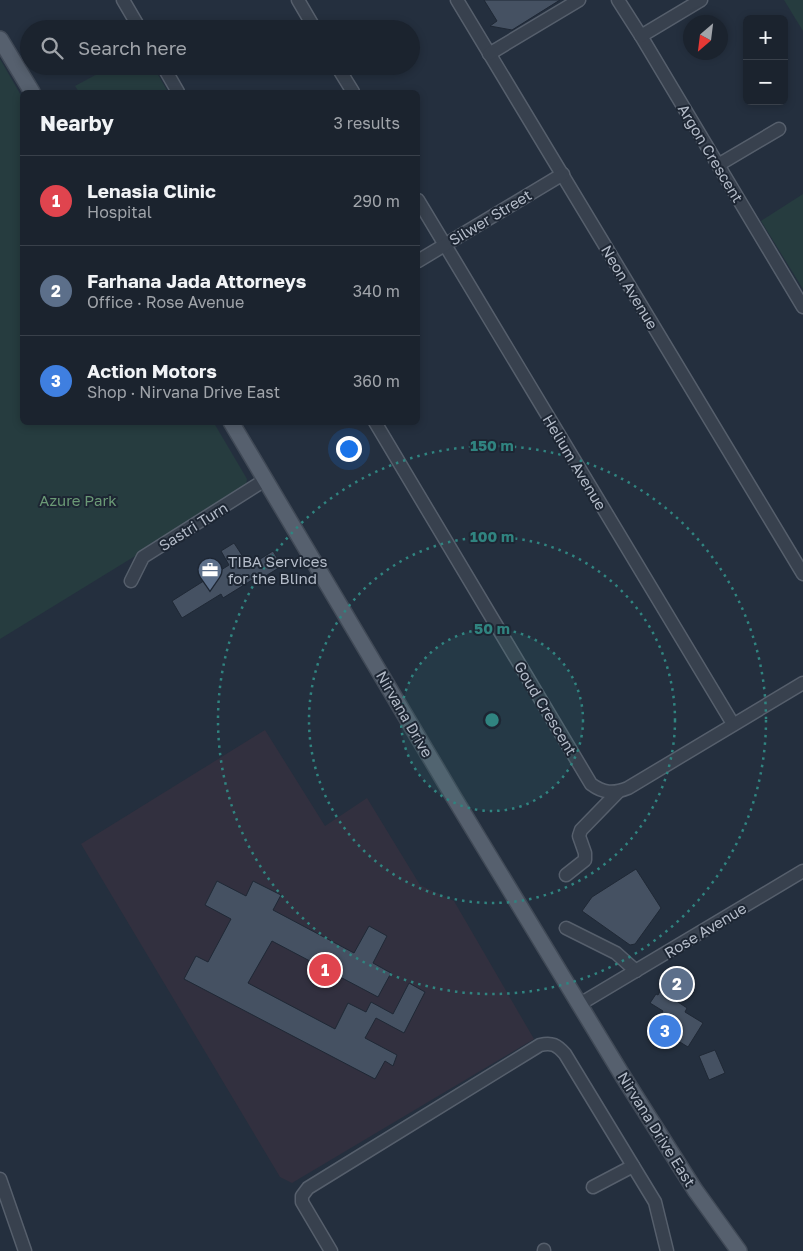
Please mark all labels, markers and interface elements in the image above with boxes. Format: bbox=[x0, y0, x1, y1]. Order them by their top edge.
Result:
north arrow bbox=[683, 15, 728, 60]
map controls bbox=[743, 15, 788, 105]
button: + bbox=[743, 15, 788, 60]
search box bbox=[20, 20, 420, 75]
icon: search bbox=[38, 34, 66, 62]
text: Search here bbox=[78, 36, 187, 59]
button: − bbox=[743, 60, 788, 105]
street label: Argon Crescent bbox=[675, 101, 747, 205]
text: Nearby bbox=[40, 110, 114, 136]
text: 3 results bbox=[333, 113, 400, 133]
text: Lenasia Clinic bbox=[87, 179, 216, 202]
street label: Silwer Street bbox=[446, 185, 534, 249]
text: 1 bbox=[52, 191, 60, 211]
text: 290 m bbox=[353, 191, 400, 211]
text: Hospital bbox=[87, 202, 152, 222]
street label: Neon Avenue bbox=[598, 242, 662, 333]
text: Farhana Jada Attorneys bbox=[87, 269, 306, 292]
text: 2 bbox=[51, 281, 61, 301]
text: 340 m bbox=[353, 281, 400, 301]
text: Office · Rose Avenue bbox=[87, 292, 244, 312]
text: Action Motors bbox=[87, 359, 217, 382]
text: 3 bbox=[51, 371, 61, 391]
text: 360 m bbox=[353, 371, 400, 391]
text: Shop · Nirvana Drive East bbox=[87, 382, 280, 402]
street label: Helium Avenue bbox=[539, 411, 611, 513]
your location bbox=[336, 436, 362, 462]
text: 150 m bbox=[470, 436, 514, 454]
park label: Azure Park bbox=[39, 491, 117, 509]
street label: Sastri Turn bbox=[155, 498, 231, 554]
text: 100 m bbox=[470, 527, 514, 545]
place label: TIBA Services for the Blind bbox=[228, 552, 327, 587]
office icon: TIBA Services for the Blind bbox=[197, 557, 223, 591]
text: 50 m bbox=[474, 619, 510, 637]
street label: Goud Crescent bbox=[511, 658, 581, 758]
street label: Nirvana Drive bbox=[373, 668, 437, 761]
centre of rings bbox=[483, 711, 501, 729]
street label: Rose Avenue bbox=[661, 898, 749, 962]
pin: 1 bbox=[309, 951, 341, 989]
pin: 2 bbox=[661, 965, 693, 1003]
pin: 3 bbox=[649, 1012, 681, 1050]
street label: Nirvana Drive East bbox=[614, 1068, 700, 1190]

